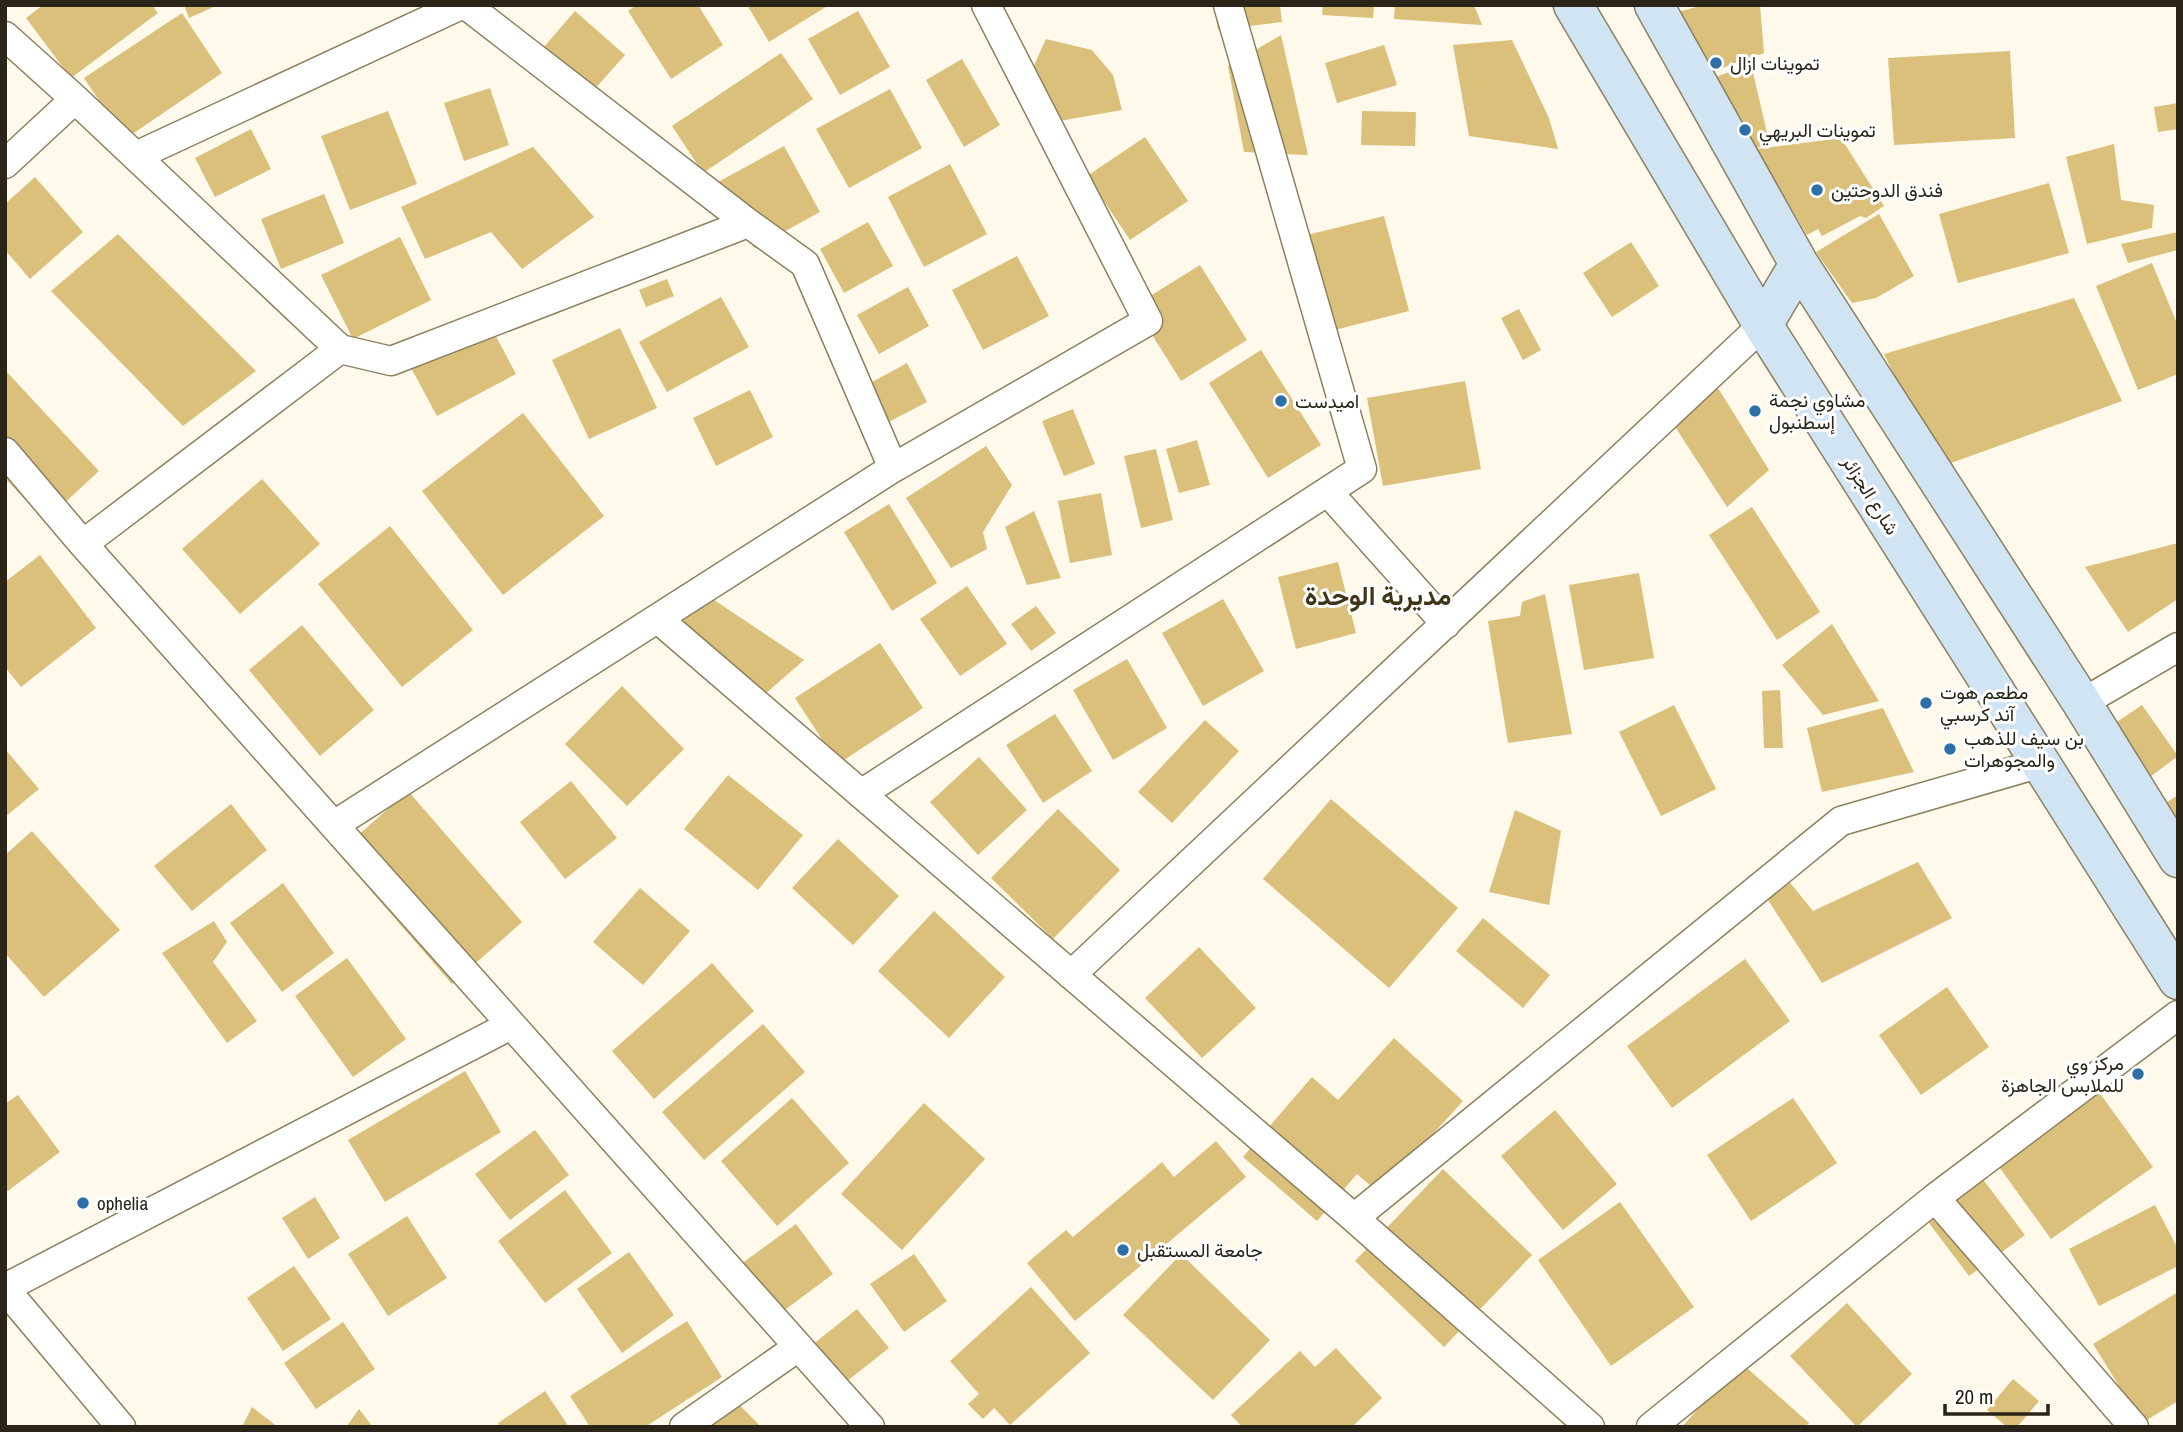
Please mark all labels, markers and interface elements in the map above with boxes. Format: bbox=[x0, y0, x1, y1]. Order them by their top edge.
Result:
place label: تموينات ازال bbox=[1730, 50, 1820, 76]
marker: تموينات ازال bbox=[1708, 55, 1724, 71]
place label: تموينات البريهي bbox=[1759, 117, 1876, 146]
marker: تموينات البريهي bbox=[1737, 122, 1753, 138]
place label: فندق الدوحتين bbox=[1831, 177, 1943, 203]
marker: فندق الدوحتين bbox=[1809, 182, 1825, 198]
place label: مشاوي نجمة إسطنبول bbox=[1769, 387, 1865, 435]
place label: اميدست bbox=[1295, 388, 1359, 414]
marker: اميدست bbox=[1273, 393, 1289, 409]
marker: مشاوي نجمة إسطنبول bbox=[1747, 403, 1763, 419]
street label: شارع الجزائر bbox=[1836, 450, 1906, 540]
district label: مديرية الوحدة bbox=[1305, 578, 1451, 613]
place label: مطعم هوت آند كرسبي bbox=[1940, 679, 2028, 730]
marker: مطعم هوت آند كرسبي bbox=[1918, 695, 1934, 711]
place label: بن سيف للذهب والمجوهرات bbox=[1964, 725, 2084, 773]
marker: بن سيف للذهب والمجوهرات bbox=[1942, 741, 1958, 757]
place label: مركز وي للملابس الجاهزة bbox=[2001, 1050, 2124, 1098]
marker: مركز وي للملابس الجاهزة bbox=[2130, 1066, 2146, 1082]
place label: ophelia bbox=[97, 1190, 148, 1216]
marker: ophelia bbox=[75, 1195, 91, 1211]
place label: جامعة المستقبل bbox=[1137, 1237, 1263, 1263]
marker: جامعة المستقبل bbox=[1115, 1242, 1131, 1258]
scale bar bbox=[1945, 1372, 2048, 1416]
text: 20 m bbox=[1955, 1382, 1993, 1411]

